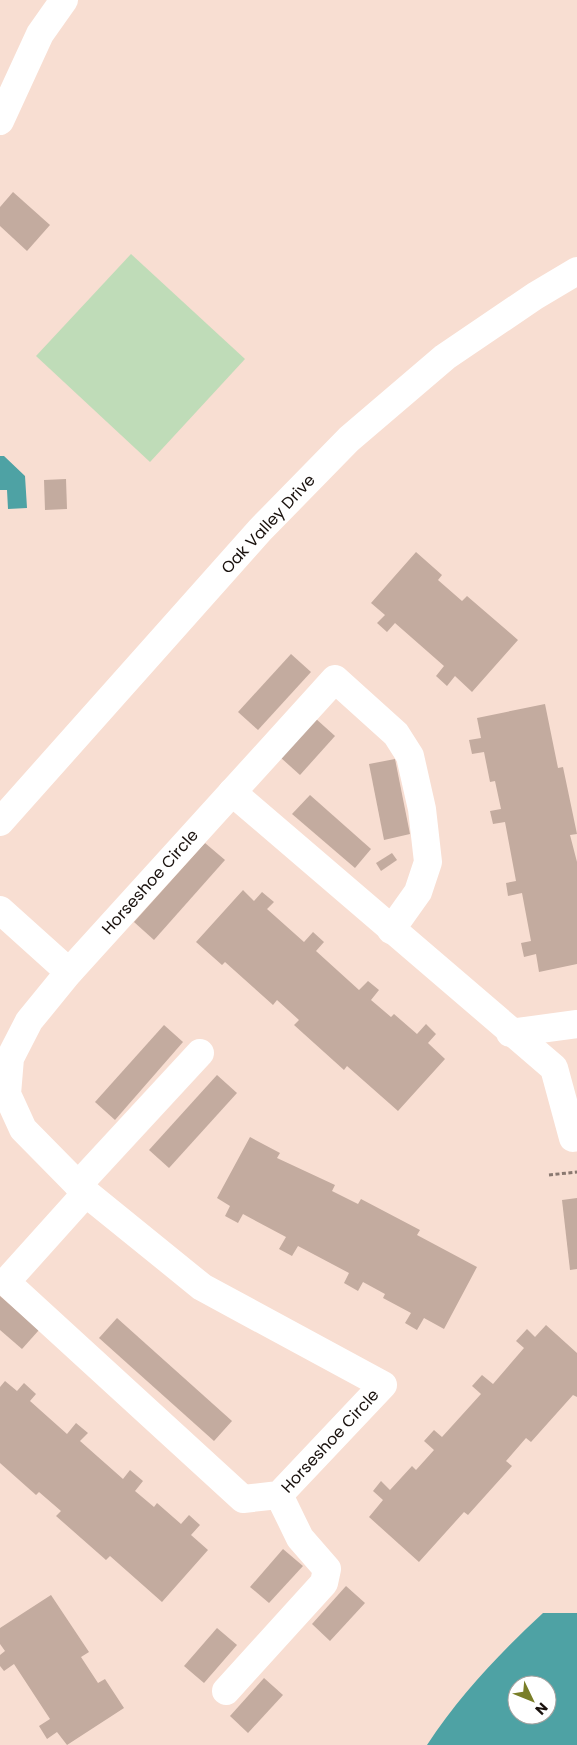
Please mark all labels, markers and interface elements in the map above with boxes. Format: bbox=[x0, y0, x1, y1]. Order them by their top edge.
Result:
street label: Oak Valley Drive bbox=[216, 469, 320, 579]
street label: Horseshoe Circle bbox=[96, 824, 204, 940]
street label: Horseshoe Circle bbox=[276, 1384, 384, 1498]
north arrow bbox=[507, 1675, 557, 1725]
text: N bbox=[531, 1698, 552, 1720]

